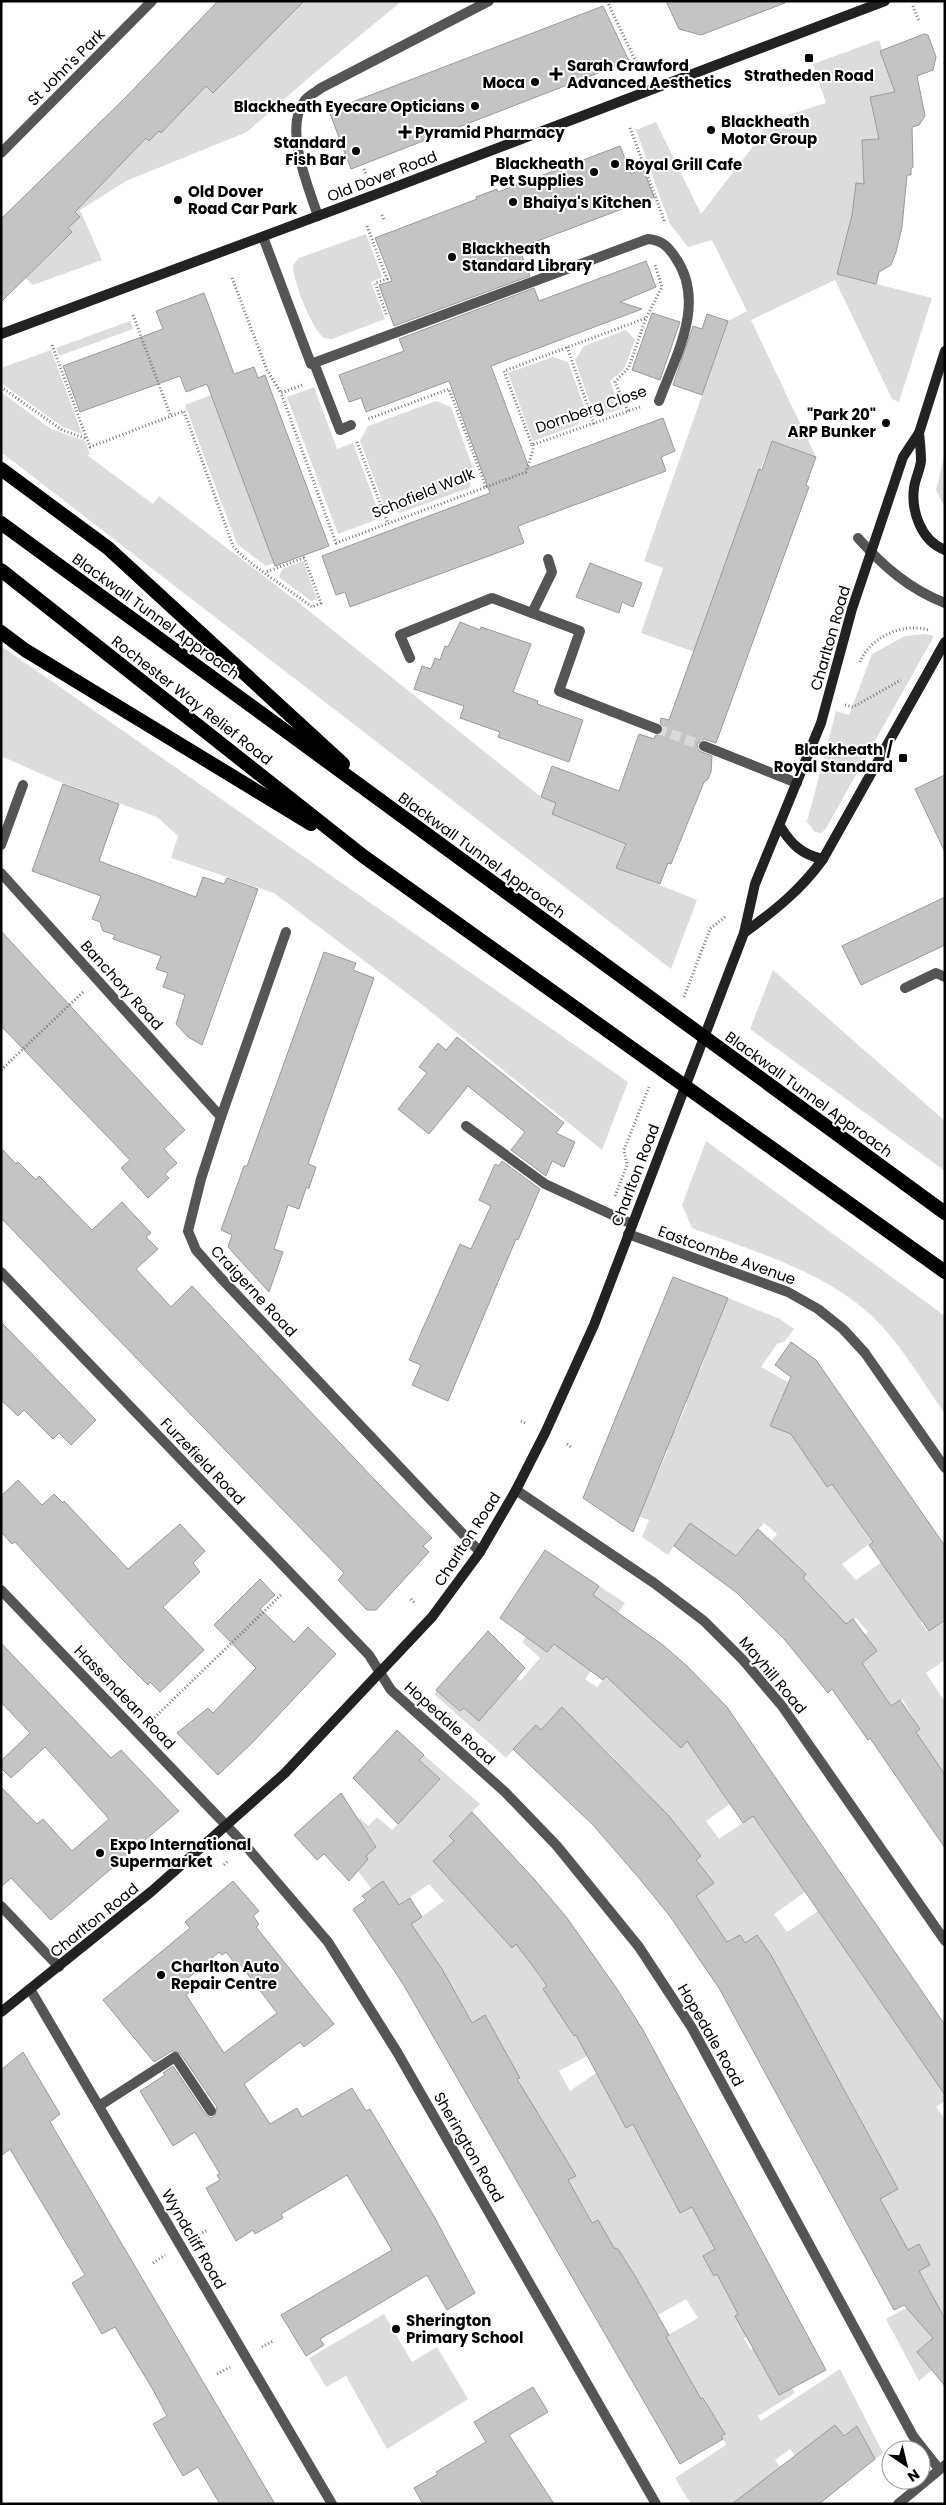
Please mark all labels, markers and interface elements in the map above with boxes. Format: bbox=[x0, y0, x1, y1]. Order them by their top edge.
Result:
street label: St John's Park bbox=[23, 24, 109, 110]
marker: Stratheden Road bbox=[803, 52, 815, 64]
place label: Sarah Crawford Advanced Aesthetics bbox=[567, 55, 732, 93]
place label: Stratheden Road bbox=[744, 65, 874, 86]
marker: Sarah Crawford Advanced Aesthetics bbox=[549, 67, 563, 81]
place label: Moca bbox=[482, 72, 525, 93]
marker: Moca bbox=[529, 76, 541, 88]
place label: Blackheath Eyecare Opticians bbox=[234, 96, 465, 117]
marker: Blackheath Eyecare Opticians bbox=[469, 100, 481, 112]
place label: Blackheath Motor Group bbox=[721, 111, 817, 149]
place label: Pyramid Pharmacy bbox=[415, 122, 565, 143]
marker: Blackheath Motor Group bbox=[705, 124, 717, 136]
marker: Pyramid Pharmacy bbox=[399, 126, 411, 138]
place label: Standard Fish Bar bbox=[273, 132, 347, 170]
street label: Old Dover Road bbox=[324, 145, 440, 207]
marker: Standard Fish Bar bbox=[350, 145, 362, 157]
place label: Blackheath Pet Supplies bbox=[490, 153, 584, 191]
place label: Royal Grill Cafe bbox=[625, 154, 742, 175]
marker: Royal Grill Cafe bbox=[609, 158, 621, 170]
marker: Blackheath Pet Supplies bbox=[588, 166, 600, 178]
place label: Old Dover Road Car Park bbox=[188, 181, 298, 219]
place label: Bhaiya's Kitchen bbox=[523, 192, 652, 213]
marker: Old Dover Road Car Park bbox=[172, 194, 184, 206]
marker: Bhaiya's Kitchen bbox=[507, 196, 519, 208]
place label: Blackheath Standard Library bbox=[462, 238, 593, 276]
marker: Blackheath Standard Library bbox=[446, 251, 458, 263]
street label: Dornberg Close bbox=[532, 380, 650, 438]
place label: "Park 20" ARP Bunker bbox=[788, 404, 877, 442]
marker: "Park 20" ARP Bunker bbox=[880, 417, 892, 429]
street label: Schofield Walk bbox=[368, 463, 478, 523]
street label: Blackwall Tunnel Approach bbox=[68, 548, 244, 684]
street label: Charlton Road bbox=[805, 583, 855, 693]
street label: Rochester Way Relief Road bbox=[107, 630, 277, 770]
place label: Blackheath / Royal Standard bbox=[774, 739, 893, 777]
marker: Blackheath / Royal Standard bbox=[897, 752, 909, 764]
street label: Blackwall Tunnel Approach bbox=[394, 787, 570, 923]
street label: Banchory Road bbox=[76, 936, 168, 1034]
street label: Blackwall Tunnel Approach bbox=[721, 1026, 897, 1162]
street label: Charlton Road bbox=[606, 1121, 664, 1229]
street label: Eastcombe Avenue bbox=[655, 1220, 799, 1290]
street label: Craigerne Road bbox=[206, 1241, 302, 1341]
street label: Furzefield Road bbox=[156, 1413, 250, 1509]
street label: Charlton Road bbox=[429, 1488, 505, 1590]
street label: Mayhill Road bbox=[734, 1632, 812, 1718]
street label: Hassendean Road bbox=[70, 1640, 180, 1754]
street label: Hopedale Road bbox=[400, 1676, 500, 1770]
place label: Expo International Supermarket bbox=[110, 1834, 251, 1872]
marker: Expo International Supermarket bbox=[94, 1847, 106, 1859]
street label: Charlton Road bbox=[45, 1878, 143, 1962]
place label: Charlton Auto Repair Centre bbox=[171, 1956, 280, 1994]
marker: Charlton Auto Repair Centre bbox=[155, 1969, 167, 1981]
street label: Hopedale Road bbox=[673, 1980, 749, 2090]
street label: Sherington Road bbox=[429, 2088, 509, 2206]
street label: Wyndcliff Road bbox=[157, 2185, 231, 2293]
place label: Sherington Primary School bbox=[406, 2310, 523, 2348]
marker: Sherington Primary School bbox=[390, 2323, 402, 2335]
north arrow bbox=[881, 2440, 931, 2490]
text: N bbox=[903, 2464, 924, 2487]

